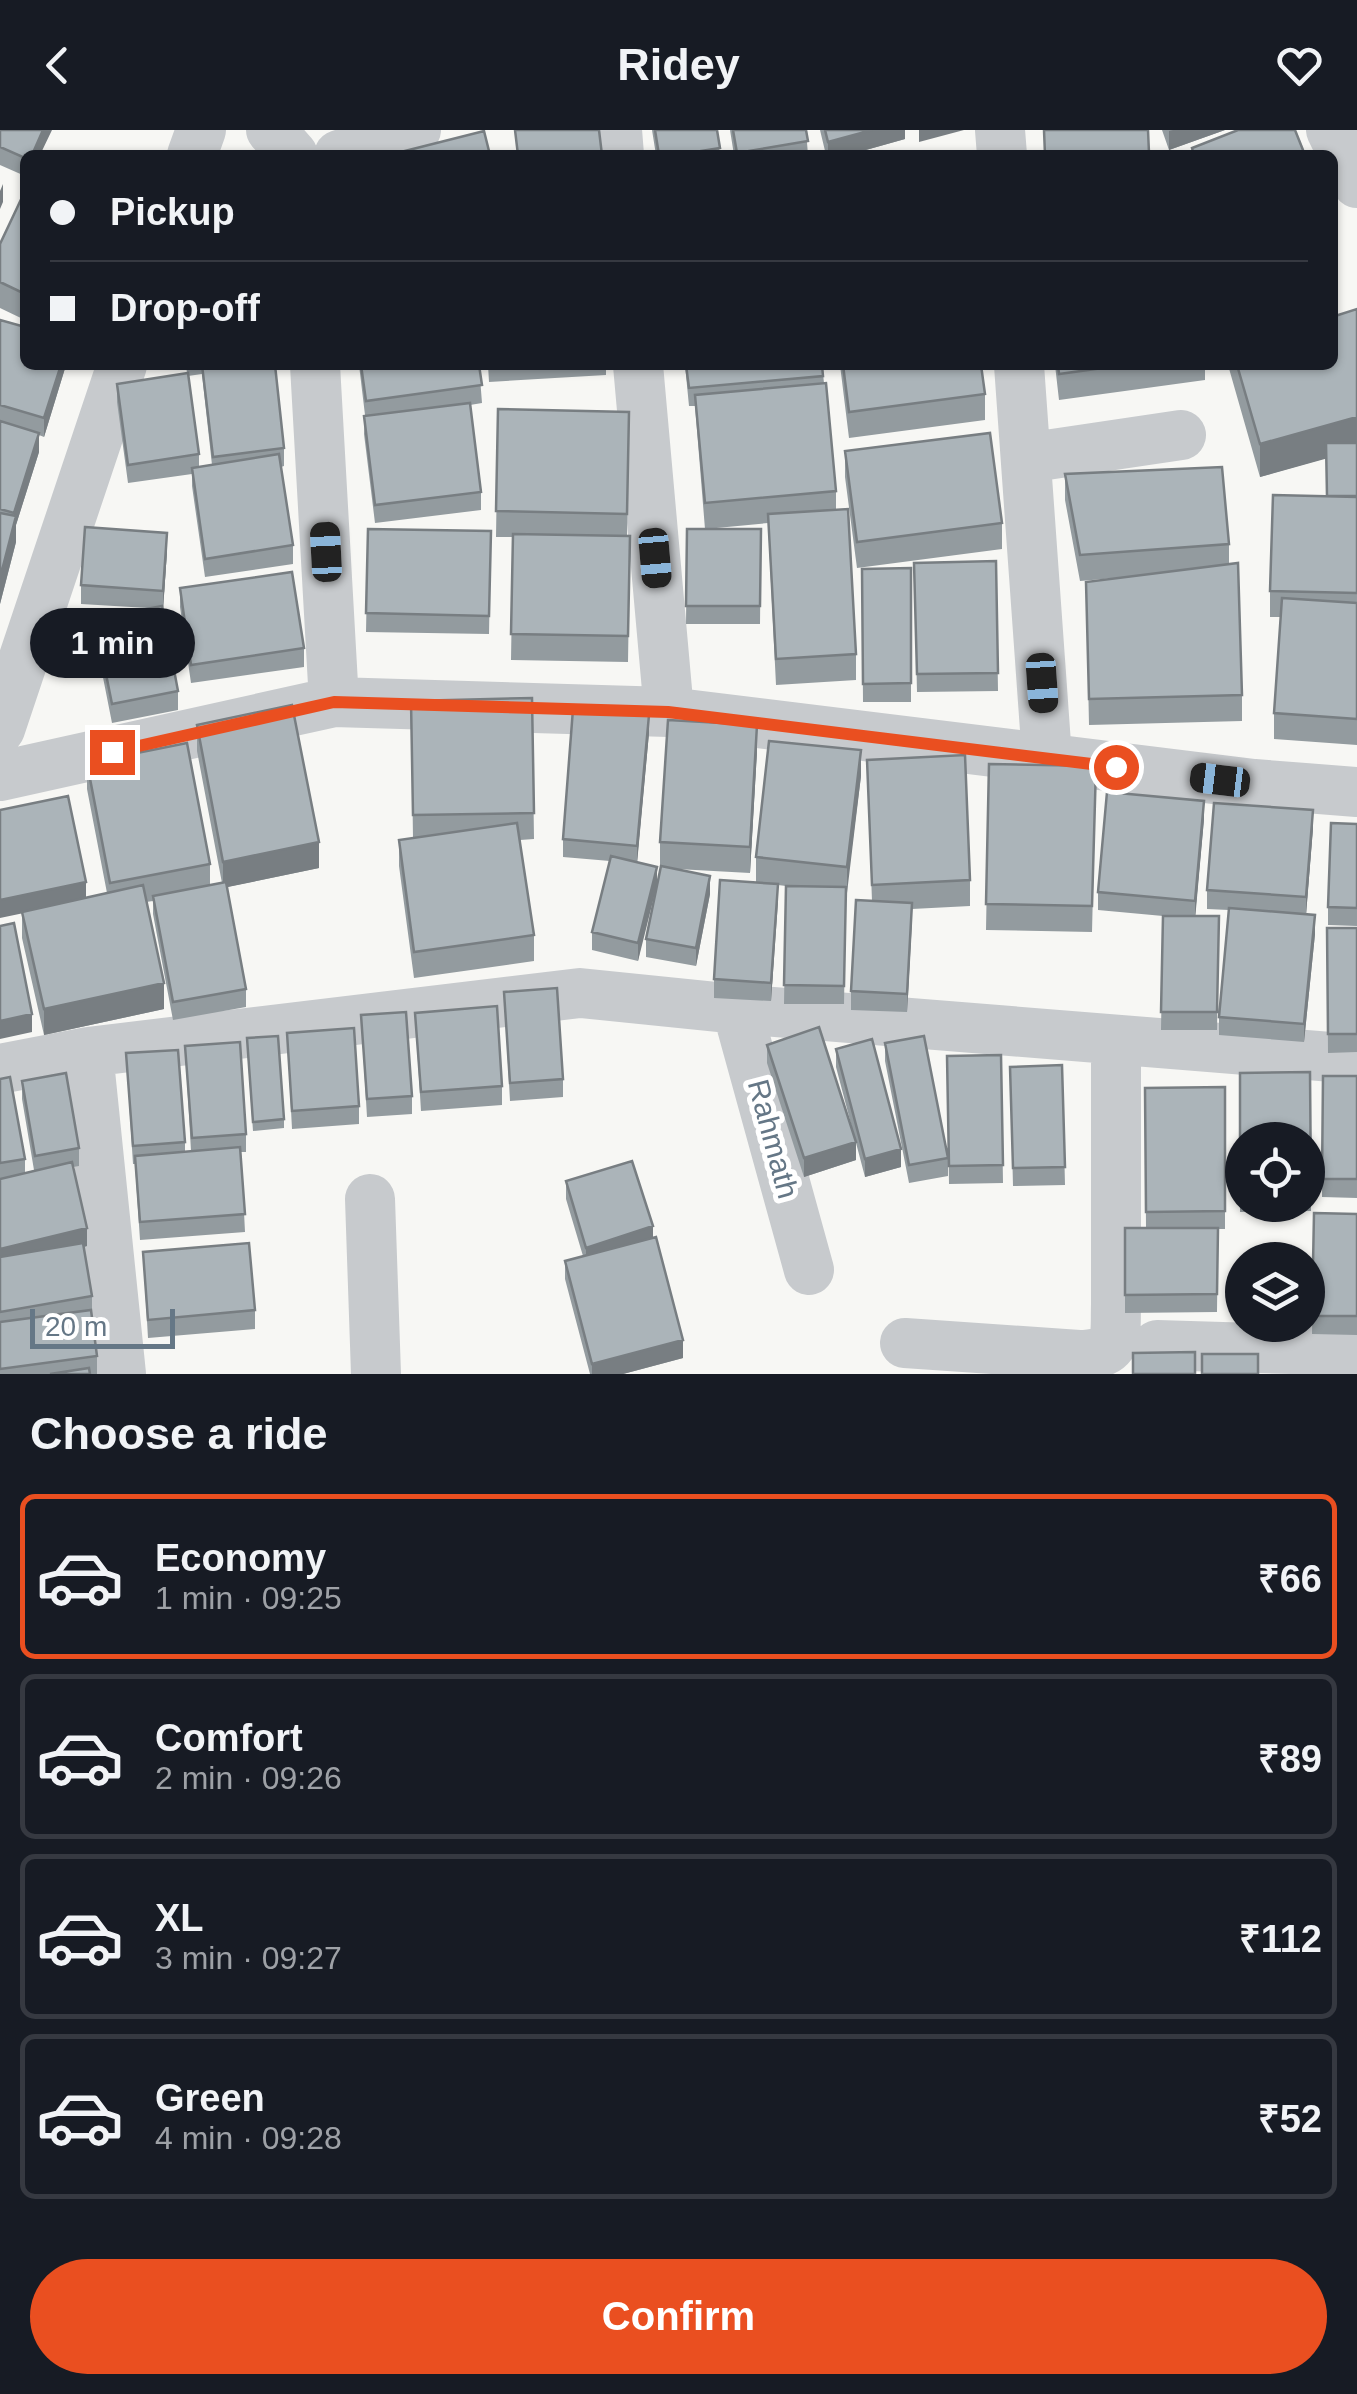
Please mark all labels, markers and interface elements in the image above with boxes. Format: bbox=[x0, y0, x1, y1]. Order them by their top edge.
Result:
icon: back bbox=[30, 38, 85, 93]
icon: heart bbox=[1272, 38, 1327, 93]
text: Ridey bbox=[617, 39, 740, 90]
text: Pickup bbox=[110, 191, 235, 233]
text: Drop-off bbox=[110, 287, 260, 329]
car bbox=[309, 521, 343, 583]
car bbox=[637, 527, 673, 589]
callout: 1 min bbox=[29, 607, 194, 677]
text: 1 min bbox=[71, 625, 154, 661]
car bbox=[1025, 652, 1059, 714]
route end bbox=[90, 730, 135, 775]
route start bbox=[1094, 745, 1139, 790]
car bbox=[1188, 761, 1252, 799]
street label: Rahmath bbox=[742, 1076, 805, 1202]
map controls bbox=[1225, 1122, 1325, 1342]
button: locate bbox=[1225, 1122, 1325, 1222]
button: layers bbox=[1225, 1242, 1325, 1342]
scale bar bbox=[30, 1304, 175, 1348]
text: 20 m bbox=[45, 1311, 107, 1342]
text: Choose a ride bbox=[30, 1408, 328, 1459]
icon: car bbox=[35, 1532, 125, 1622]
text: Economy bbox=[155, 1537, 326, 1579]
text: ₹66 bbox=[1258, 1558, 1322, 1600]
text: 1 min · 09:25 bbox=[155, 1580, 342, 1616]
icon: car bbox=[35, 1712, 125, 1802]
text: Comfort bbox=[155, 1717, 303, 1759]
text: ₹89 bbox=[1258, 1738, 1322, 1780]
text: 2 min · 09:26 bbox=[155, 1760, 342, 1796]
icon: car bbox=[35, 1892, 125, 1982]
text: XL bbox=[155, 1897, 204, 1939]
text: ₹112 bbox=[1239, 1918, 1322, 1960]
text: 3 min · 09:27 bbox=[155, 1940, 342, 1976]
icon: car bbox=[35, 2072, 125, 2162]
text: Green bbox=[155, 2077, 265, 2119]
text: ₹52 bbox=[1258, 2098, 1322, 2140]
text: 4 min · 09:28 bbox=[155, 2120, 342, 2156]
button: Confirm bbox=[30, 2259, 1327, 2374]

